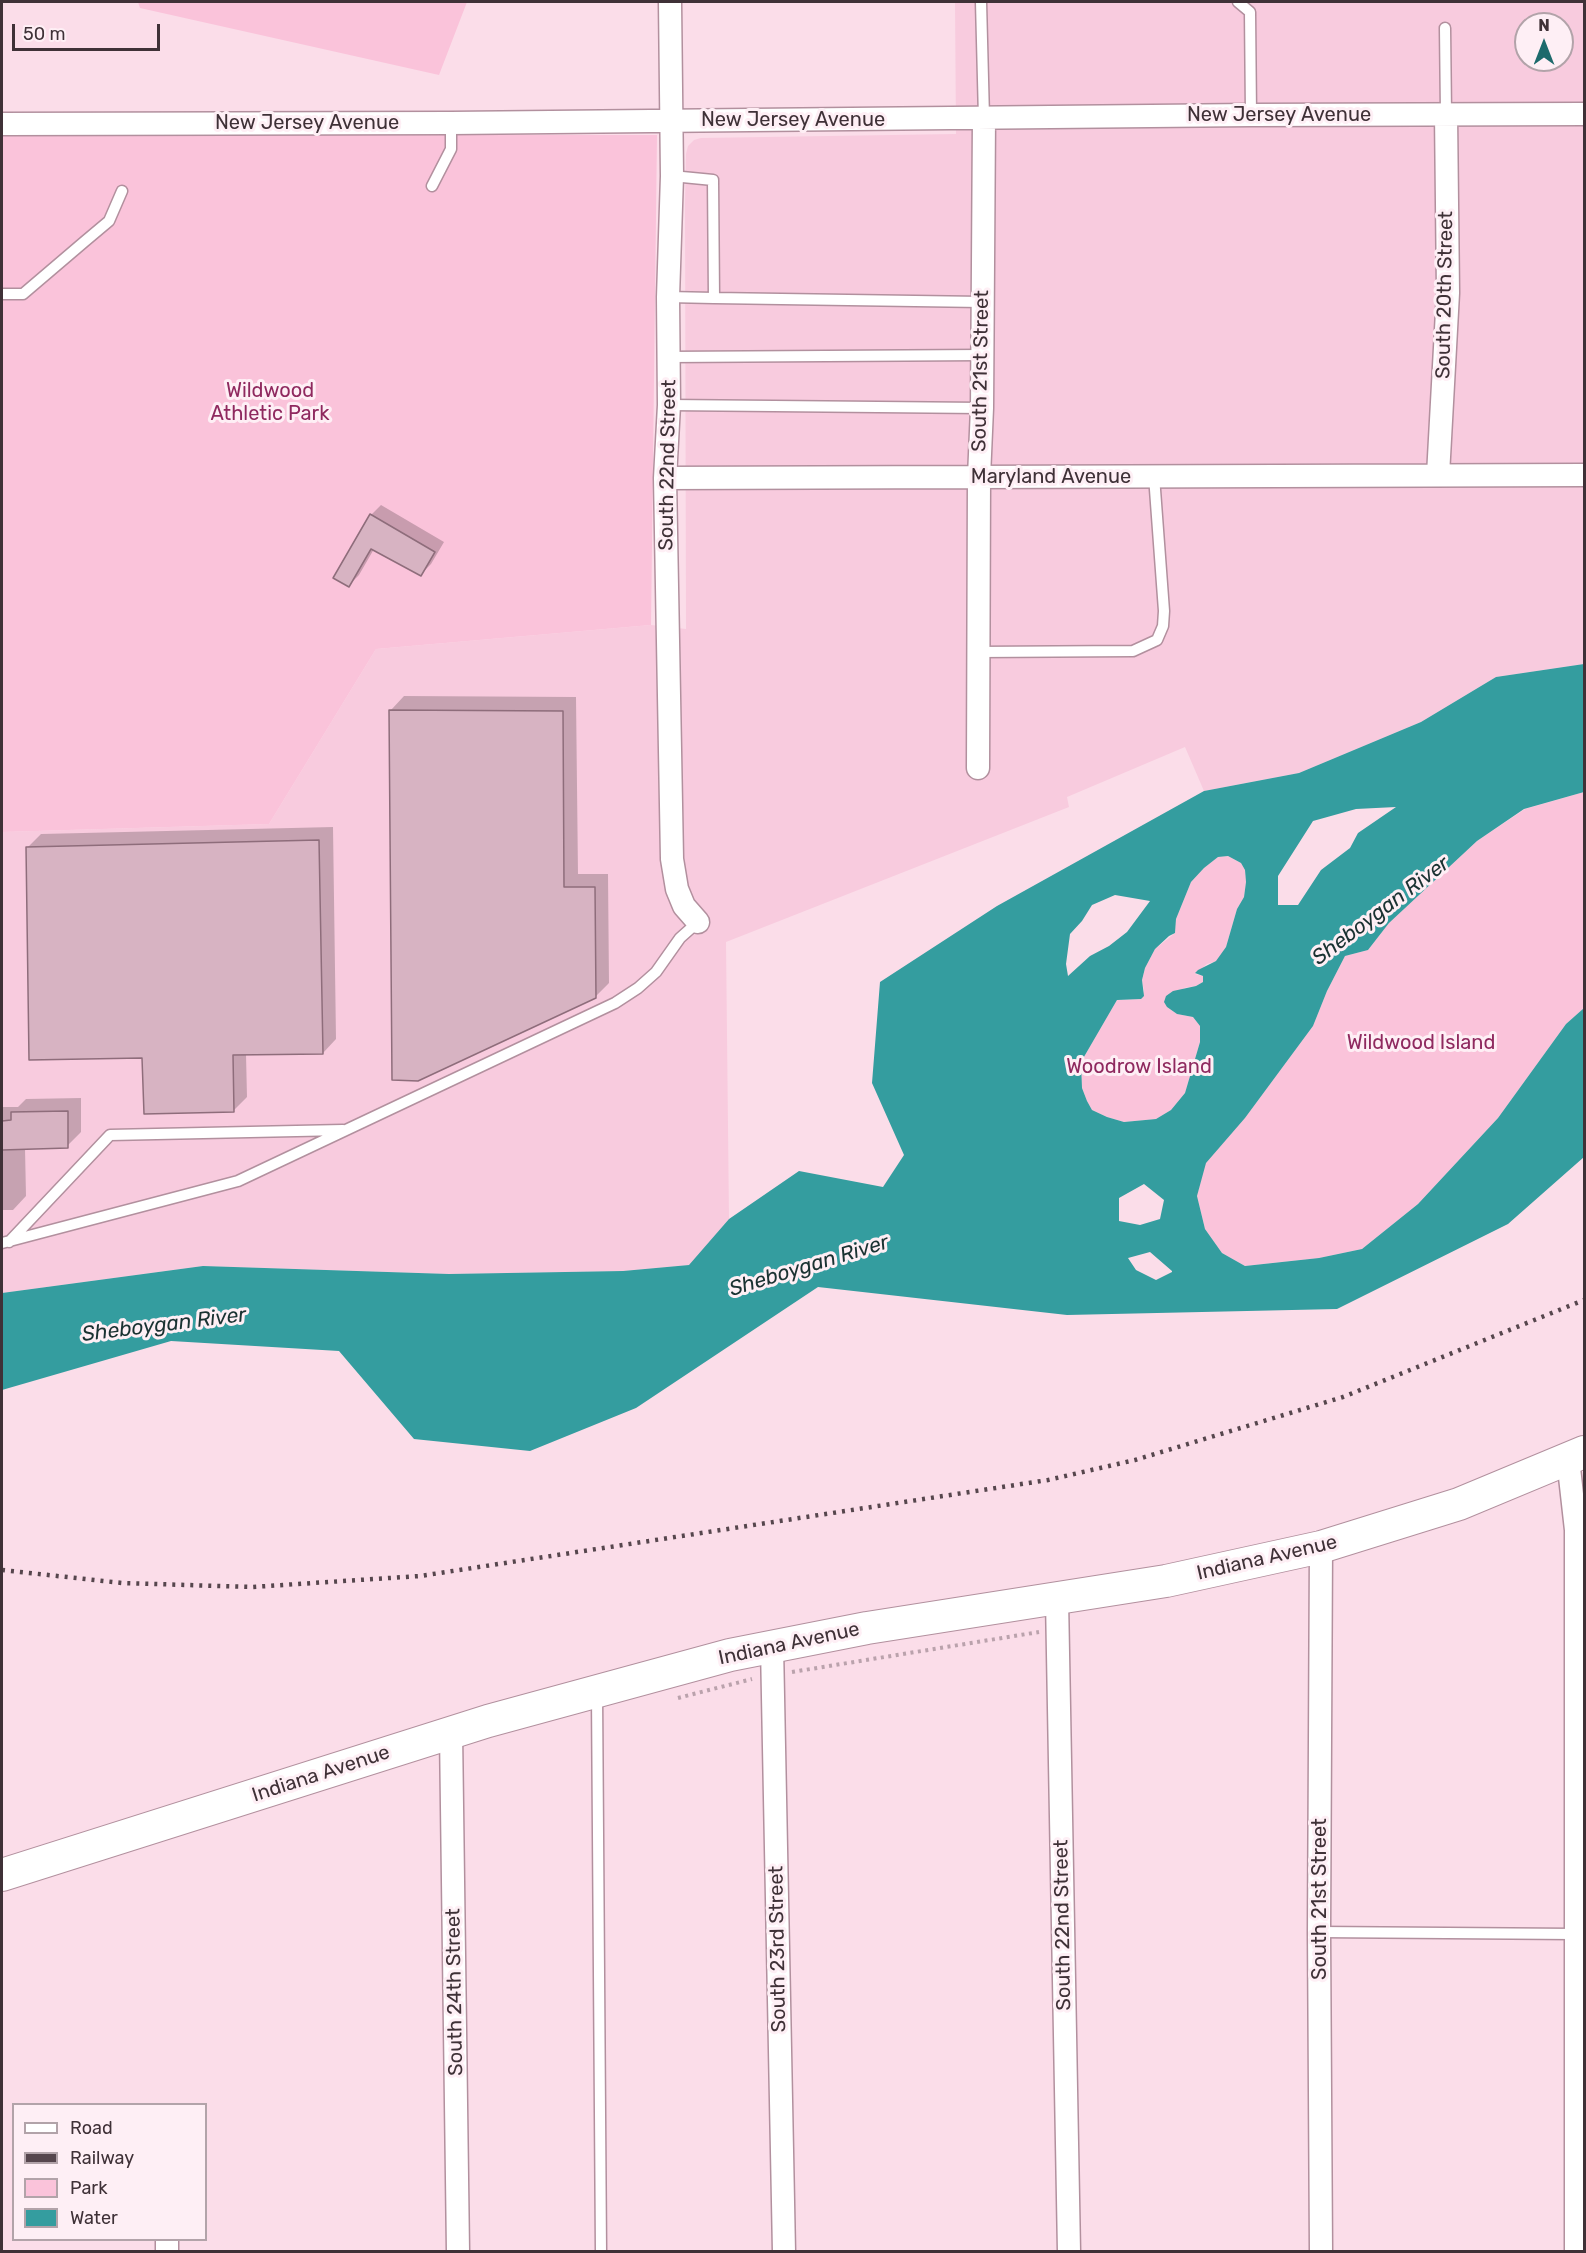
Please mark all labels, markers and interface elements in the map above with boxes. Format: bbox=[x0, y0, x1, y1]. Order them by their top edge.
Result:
scale bar bbox=[15, 12, 164, 50]
north arrow bbox=[1514, 12, 1574, 72]
text: N bbox=[1538, 16, 1550, 35]
text: 50 m bbox=[23, 23, 66, 45]
street label: New Jersey Avenue bbox=[1187, 103, 1371, 127]
street label: New Jersey Avenue bbox=[701, 108, 885, 132]
street label: New Jersey Avenue bbox=[215, 111, 399, 135]
street label: South 20th Street bbox=[1432, 211, 1458, 379]
street label: South 21st Street bbox=[968, 290, 994, 452]
park label: Wildwood Athletic Park bbox=[210, 379, 330, 426]
street label: South 22nd Street bbox=[655, 379, 681, 551]
street label: Maryland Avenue bbox=[971, 465, 1131, 489]
water label: Sheboygan River bbox=[1307, 851, 1455, 971]
park label: Wildwood Island bbox=[1347, 1031, 1495, 1055]
park label: Woodrow Island bbox=[1066, 1055, 1212, 1079]
water label: Sheboygan River bbox=[726, 1230, 892, 1302]
water label: Sheboygan River bbox=[80, 1302, 248, 1348]
street label: Indiana Avenue bbox=[1194, 1530, 1340, 1586]
street label: Indiana Avenue bbox=[716, 1617, 862, 1671]
street label: Indiana Avenue bbox=[249, 1740, 393, 1808]
street label: South 21st Street bbox=[1308, 1818, 1332, 1980]
street label: South 22nd Street bbox=[1050, 1839, 1076, 2011]
street label: South 23rd Street bbox=[765, 1865, 791, 2033]
street label: South 24th Street bbox=[442, 1908, 468, 2076]
legend bbox=[12, 2103, 207, 2241]
text: Road bbox=[70, 2117, 113, 2139]
text: Railway bbox=[70, 2147, 134, 2169]
text: Park bbox=[70, 2177, 107, 2199]
text: Water bbox=[70, 2207, 118, 2229]

